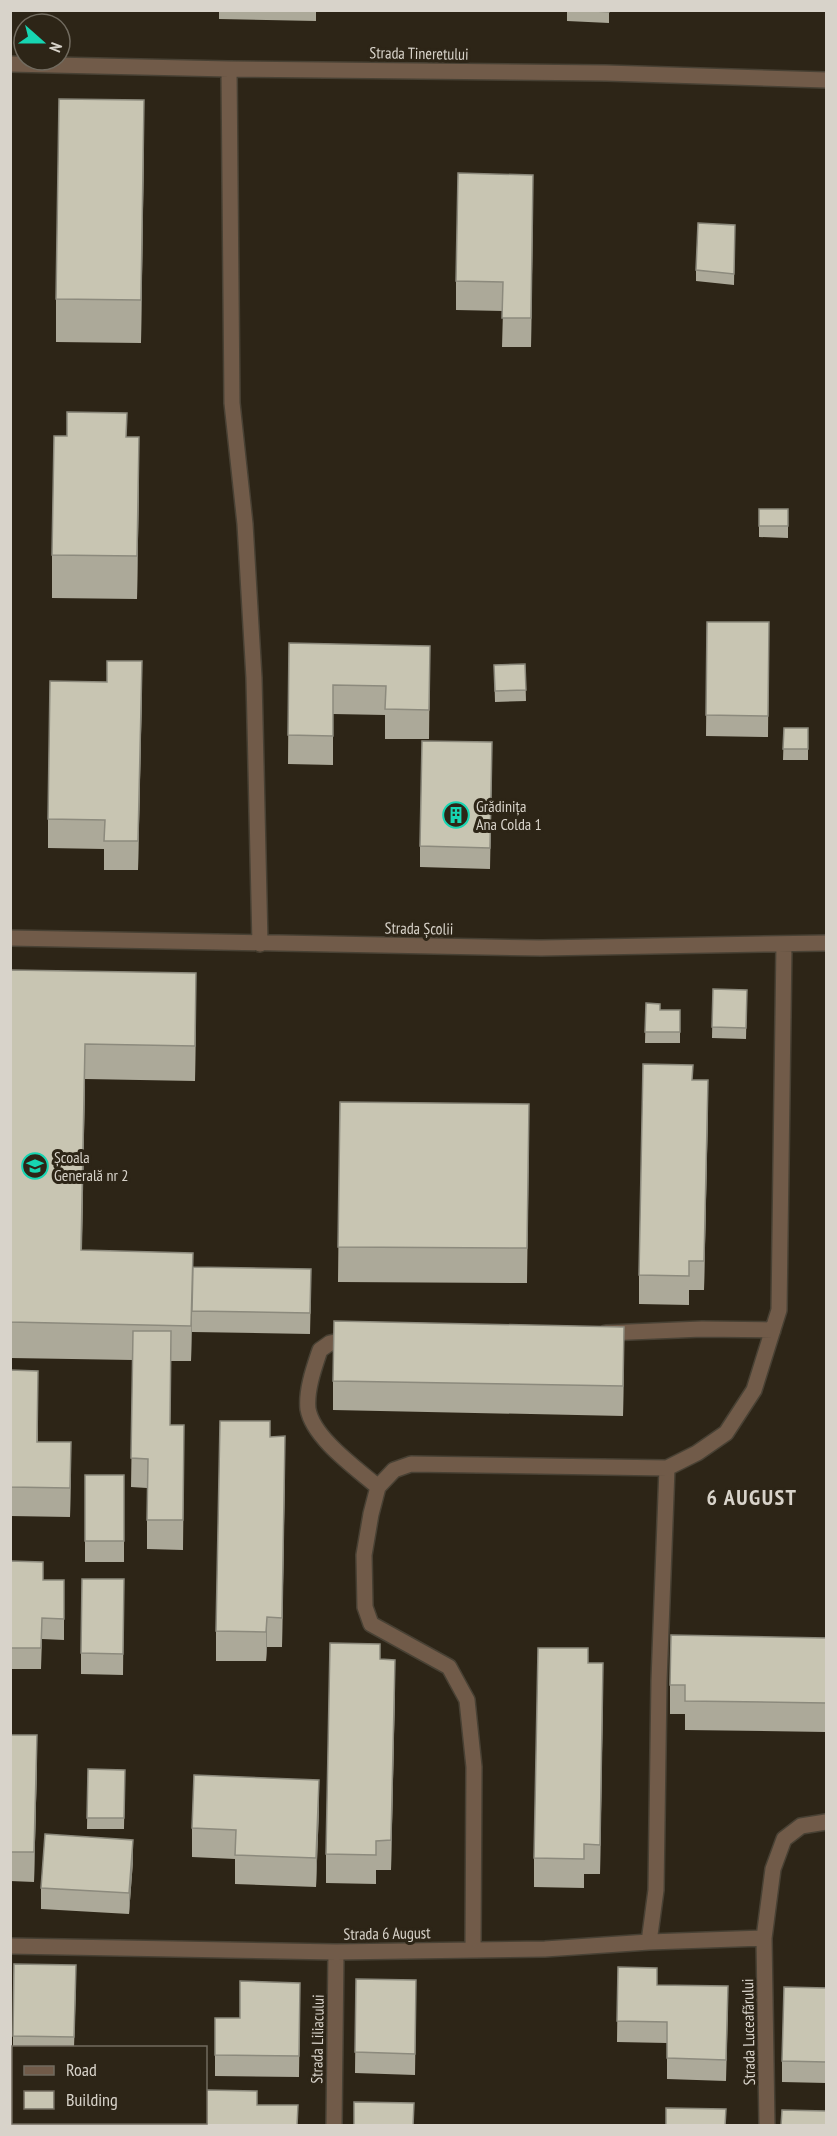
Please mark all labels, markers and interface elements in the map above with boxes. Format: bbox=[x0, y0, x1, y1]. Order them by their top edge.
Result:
north arrow bbox=[12, 12, 72, 72]
text: N bbox=[45, 40, 67, 55]
street label: Strada Tineretului bbox=[369, 42, 469, 64]
place label: Grădinița Ana Colda 1 bbox=[476, 796, 542, 834]
building icon: Grădinița Ana Colda 1 bbox=[441, 800, 471, 830]
street label: Strada Școlii bbox=[385, 917, 453, 939]
place label: Școala Generală nr 2 bbox=[54, 1147, 128, 1185]
school or university icon: Școala Generală nr 2 bbox=[20, 1151, 50, 1181]
district label: 6 AUGUST bbox=[706, 1483, 798, 1511]
street label: Strada 6 August bbox=[343, 1922, 431, 1944]
street label: Strada Luceafărului bbox=[737, 1979, 759, 2085]
street label: Strada Liliacului bbox=[306, 1994, 328, 2084]
legend bbox=[12, 2046, 207, 2124]
text: Road bbox=[66, 2058, 97, 2081]
text: Building bbox=[66, 2088, 118, 2111]

